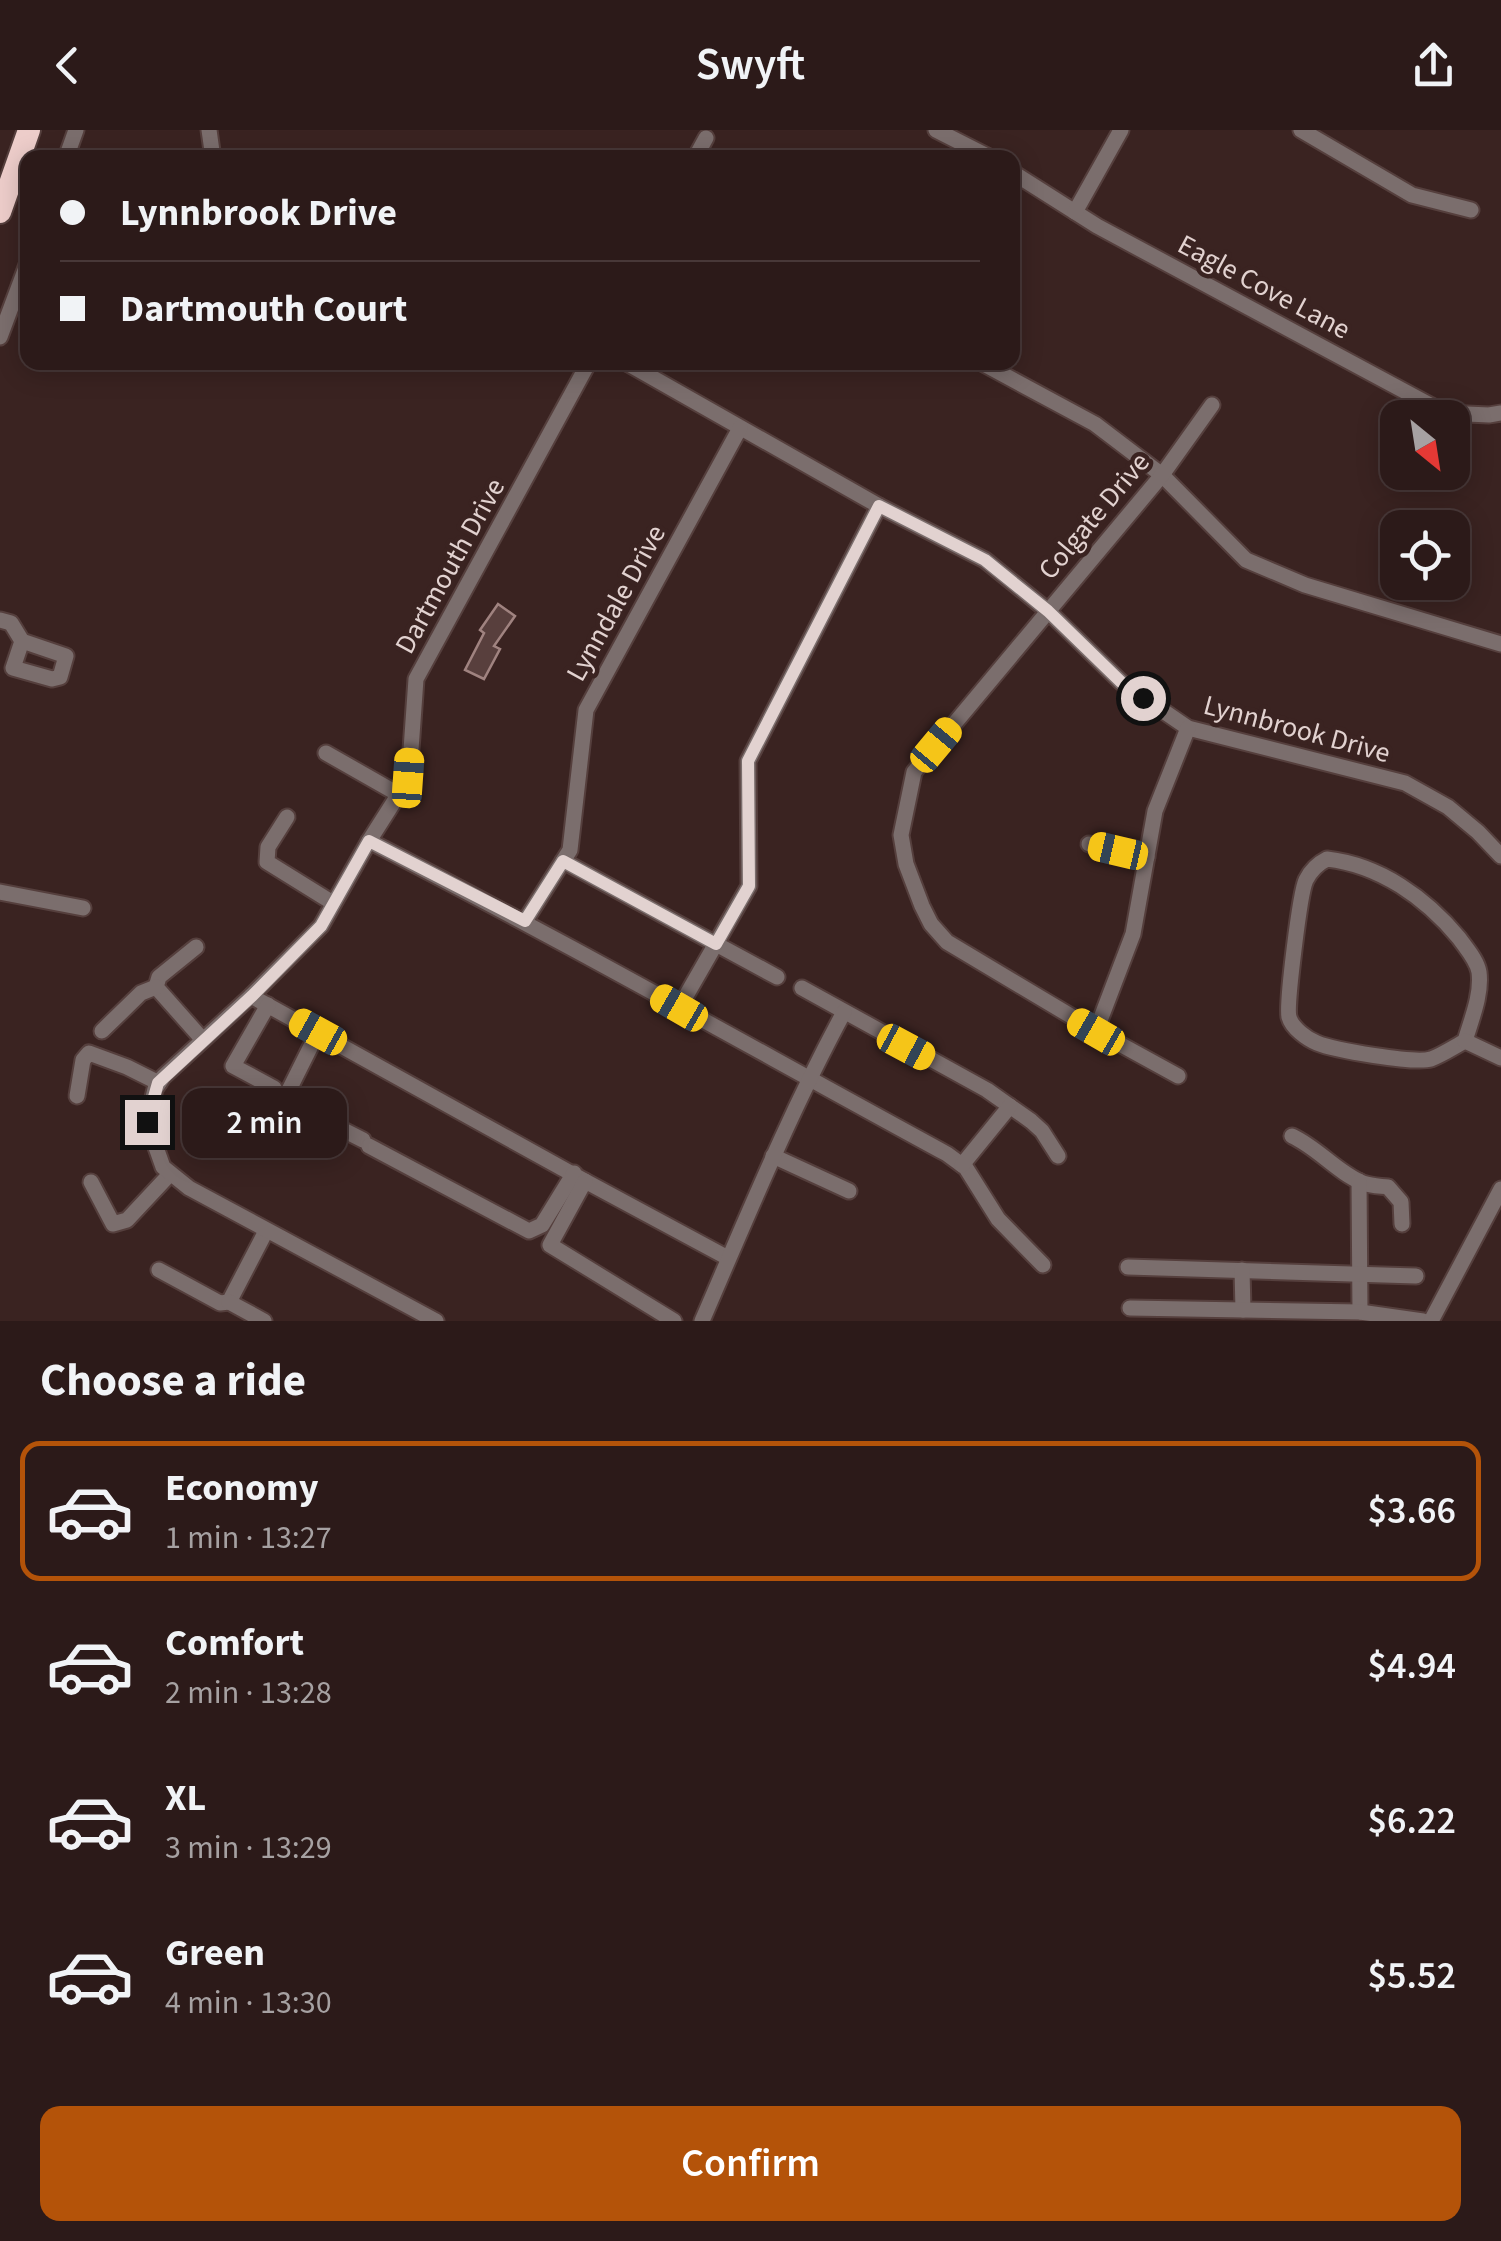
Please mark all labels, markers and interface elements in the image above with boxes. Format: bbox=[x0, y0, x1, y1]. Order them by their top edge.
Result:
text: Swyft bbox=[696, 33, 805, 97]
icon: back bbox=[40, 38, 95, 93]
icon: share bbox=[1406, 38, 1461, 93]
text: Lynnbrook Drive bbox=[120, 186, 397, 240]
street label: Eagle Cove Lane bbox=[1171, 225, 1357, 349]
text: Dartmouth Court bbox=[120, 282, 407, 336]
north arrow bbox=[1380, 400, 1470, 490]
map controls bbox=[1380, 400, 1470, 600]
street label: Colgate Drive bbox=[1029, 444, 1159, 588]
street label: Dartmouth Drive bbox=[385, 471, 515, 661]
button: locate bbox=[1380, 510, 1470, 600]
street label: Lynndale Drive bbox=[557, 518, 675, 688]
route start bbox=[1121, 676, 1166, 721]
street label: Lynnbrook Drive bbox=[1199, 685, 1395, 773]
car bbox=[905, 712, 967, 778]
car bbox=[391, 747, 425, 809]
car bbox=[1085, 830, 1151, 872]
car bbox=[646, 980, 712, 1036]
car bbox=[284, 1004, 352, 1060]
car bbox=[1063, 1004, 1129, 1060]
car bbox=[872, 1020, 940, 1074]
callout: 2 min bbox=[182, 1087, 347, 1157]
route end bbox=[125, 1100, 170, 1145]
text: 2 min bbox=[226, 1100, 303, 1146]
text: Choose a ride bbox=[40, 1349, 306, 1413]
text: Economy bbox=[165, 1461, 318, 1515]
icon: car bbox=[45, 1466, 135, 1556]
text: $3.66 bbox=[1368, 1484, 1456, 1538]
text: 1 min · 13:27 bbox=[165, 1515, 332, 1561]
text: Comfort bbox=[165, 1616, 304, 1670]
icon: car bbox=[45, 1621, 135, 1711]
text: $4.94 bbox=[1368, 1639, 1456, 1693]
text: 2 min · 13:28 bbox=[165, 1670, 332, 1716]
text: XL bbox=[165, 1771, 206, 1825]
icon: car bbox=[45, 1776, 135, 1866]
text: $6.22 bbox=[1368, 1794, 1456, 1848]
text: 3 min · 13:29 bbox=[165, 1825, 332, 1871]
text: Green bbox=[165, 1926, 265, 1980]
icon: car bbox=[45, 1931, 135, 2021]
text: $5.52 bbox=[1368, 1949, 1456, 2003]
text: 4 min · 13:30 bbox=[165, 1980, 332, 2026]
button: Confirm bbox=[40, 2106, 1461, 2221]

